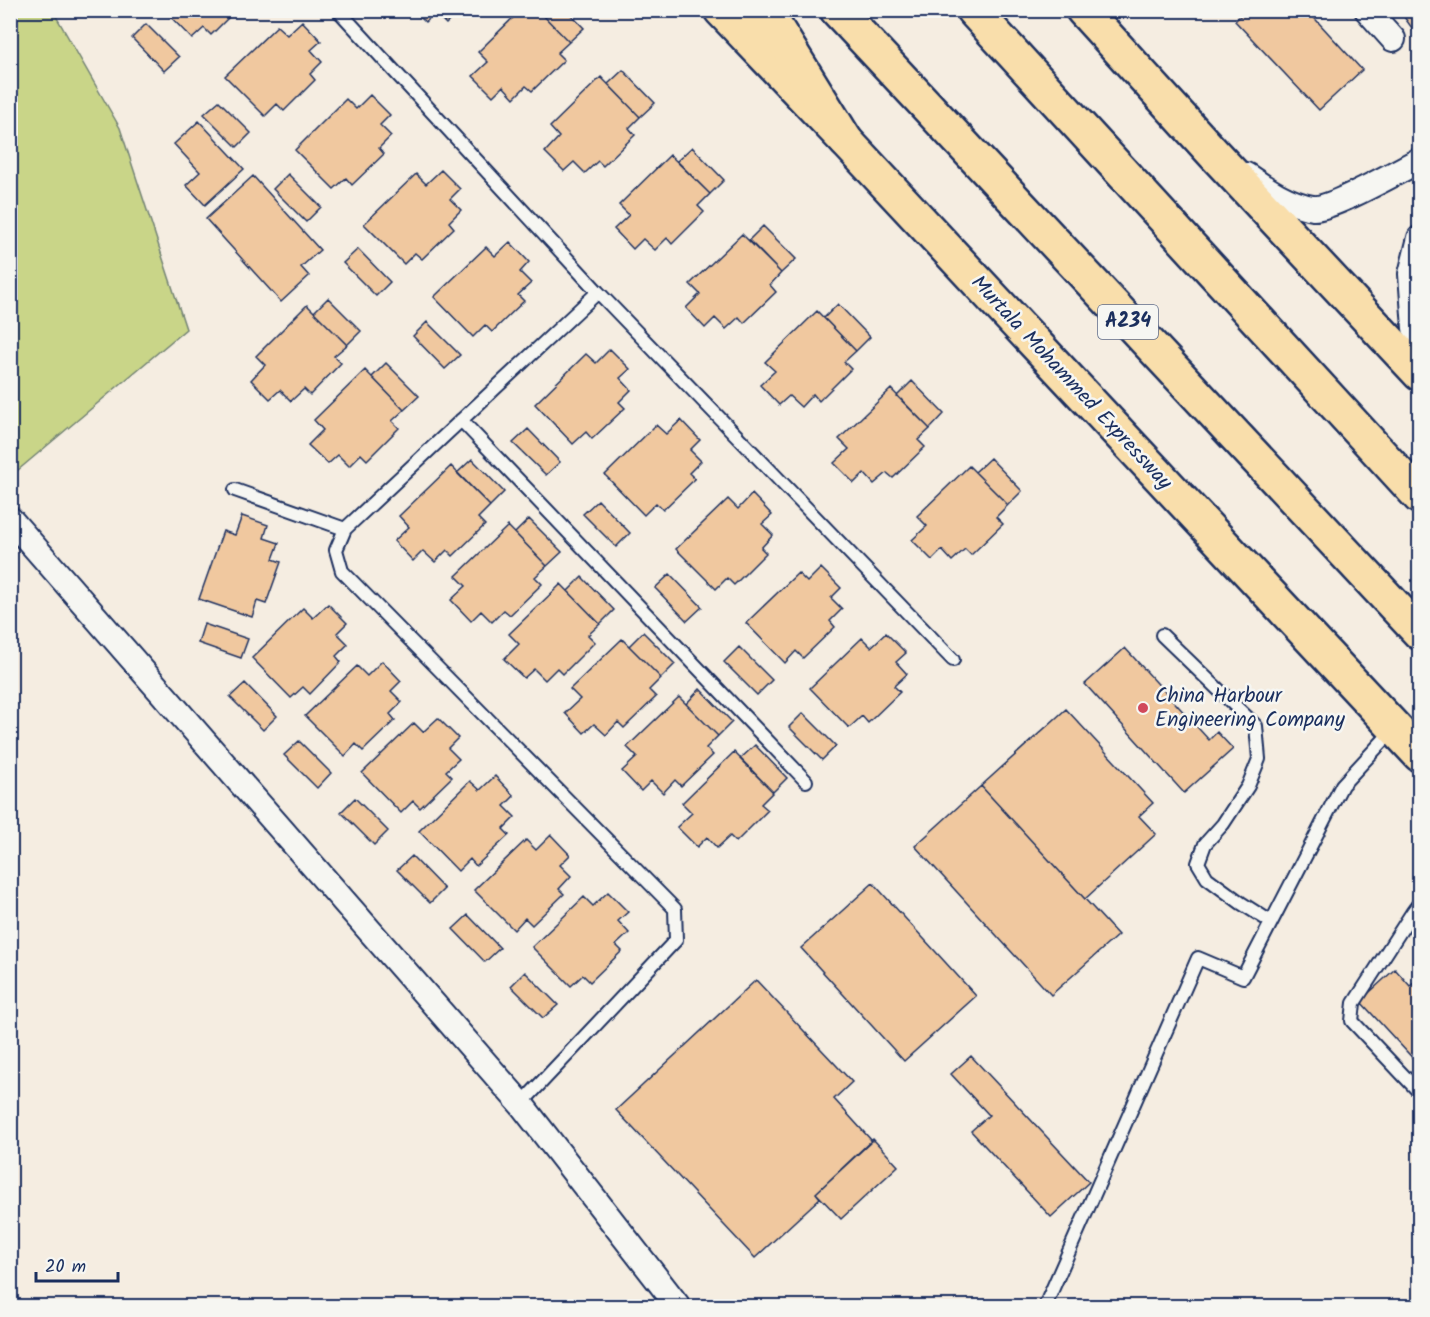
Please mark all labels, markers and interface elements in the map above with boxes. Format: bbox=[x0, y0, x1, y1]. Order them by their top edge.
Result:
street label: Murtala Mohammed Expressway bbox=[962, 268, 1180, 498]
road number: A234 bbox=[1098, 305, 1158, 339]
place label: China Harbour Engineering Company bbox=[1155, 680, 1345, 737]
marker: China Harbour Engineering Company bbox=[1136, 701, 1150, 715]
scale bar bbox=[36, 1245, 118, 1283]
text: 20 m bbox=[45, 1253, 86, 1282]

